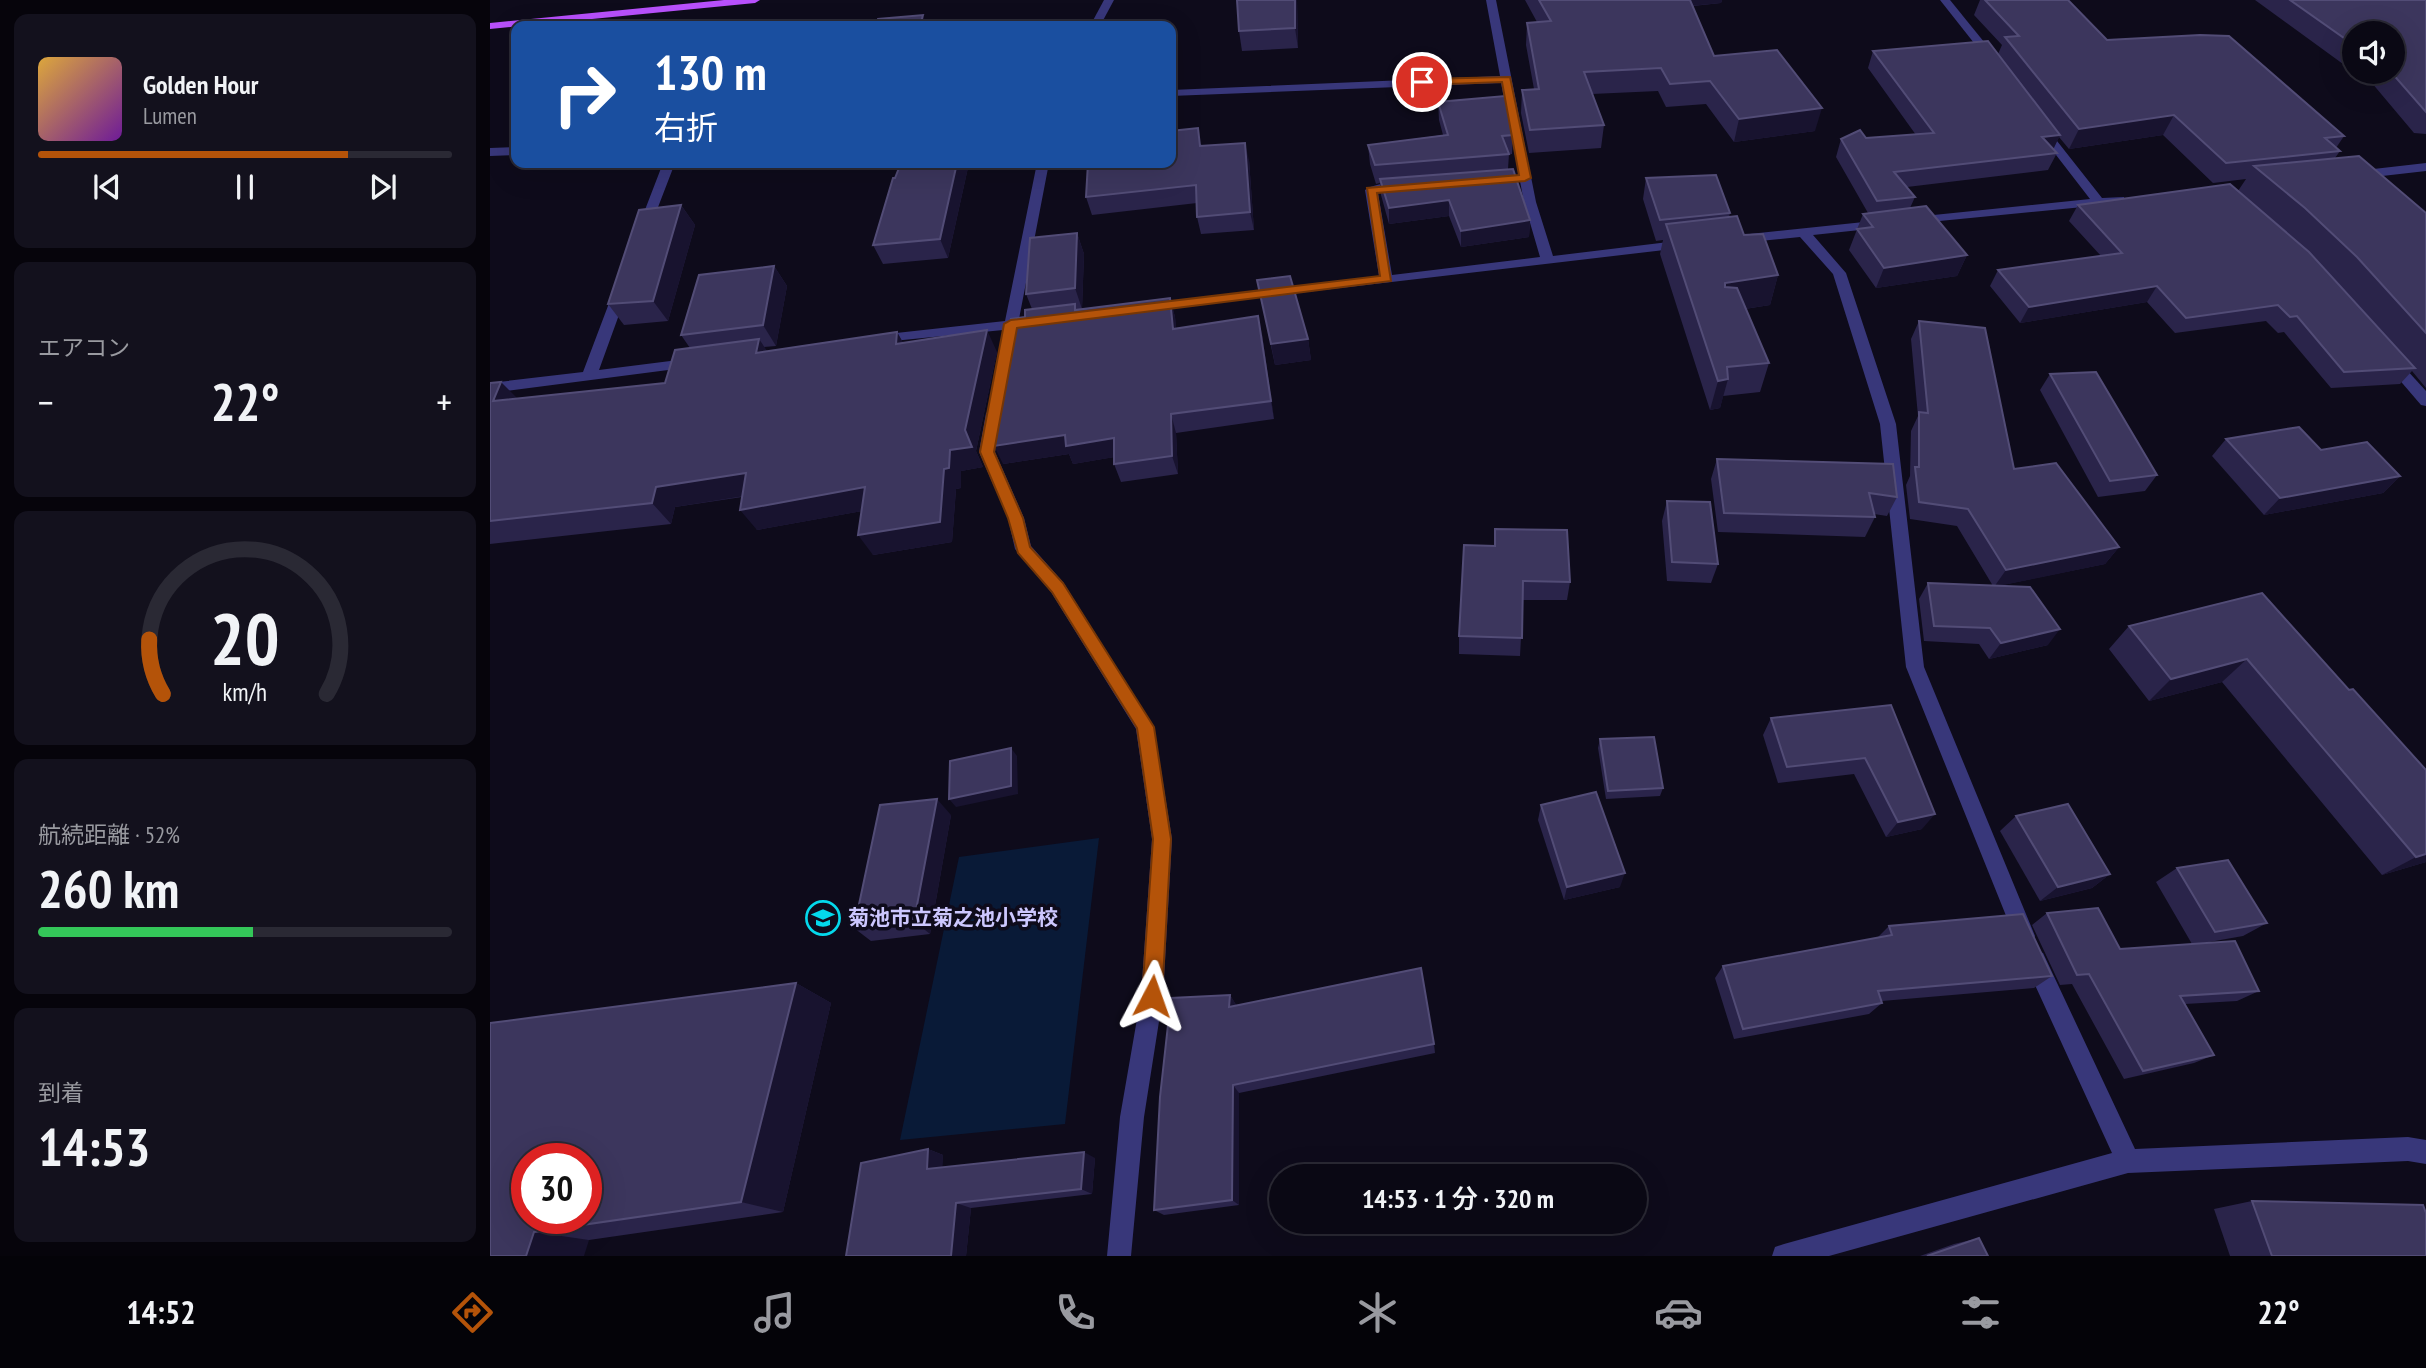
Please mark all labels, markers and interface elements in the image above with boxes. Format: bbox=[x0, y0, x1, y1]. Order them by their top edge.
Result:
map controls bbox=[2342, 21, 2405, 84]
button: sound bbox=[2342, 21, 2405, 84]
text: 130 m bbox=[654, 40, 767, 104]
icon: right bbox=[539, 49, 630, 140]
pin bbox=[1392, 52, 1452, 112]
icon: arrive bbox=[1403, 63, 1441, 101]
text: Golden Hour bbox=[143, 68, 258, 101]
text: Lumen bbox=[143, 101, 197, 130]
text: 右折 bbox=[654, 106, 718, 148]
icon: previous bbox=[88, 168, 126, 206]
icon: pause bbox=[226, 168, 264, 206]
icon: next bbox=[364, 168, 402, 206]
text: エアコン bbox=[38, 333, 130, 362]
text: 22° bbox=[211, 368, 279, 435]
text: − bbox=[38, 377, 54, 426]
text: + bbox=[436, 377, 452, 426]
text: 20 bbox=[210, 590, 280, 684]
text: km/h bbox=[223, 676, 267, 708]
text: 航続距離 · 52% bbox=[38, 820, 180, 849]
text: 260 km bbox=[38, 855, 179, 922]
school or university icon: 菊池市立菊之池小学校 bbox=[804, 899, 842, 937]
place label: 菊池市立菊之池小学校 bbox=[848, 904, 1058, 931]
position arrow bbox=[1115, 959, 1189, 1033]
text: 到着 bbox=[38, 1078, 84, 1107]
text: 14:53 bbox=[38, 1113, 150, 1180]
speed limit sign: 30 bbox=[511, 1143, 602, 1234]
text: 14:53 · 1 分 · 320 m bbox=[1362, 1182, 1554, 1215]
icon: directions bbox=[448, 1288, 497, 1337]
icon: music bbox=[750, 1288, 799, 1337]
icon: phone bbox=[1051, 1288, 1100, 1337]
icon: climate bbox=[1353, 1288, 1402, 1337]
icon: car bbox=[1654, 1288, 1703, 1337]
icon: filters bbox=[1956, 1288, 2005, 1337]
text: 14:52 bbox=[126, 1291, 196, 1333]
text: 22° bbox=[2257, 1291, 2300, 1333]

